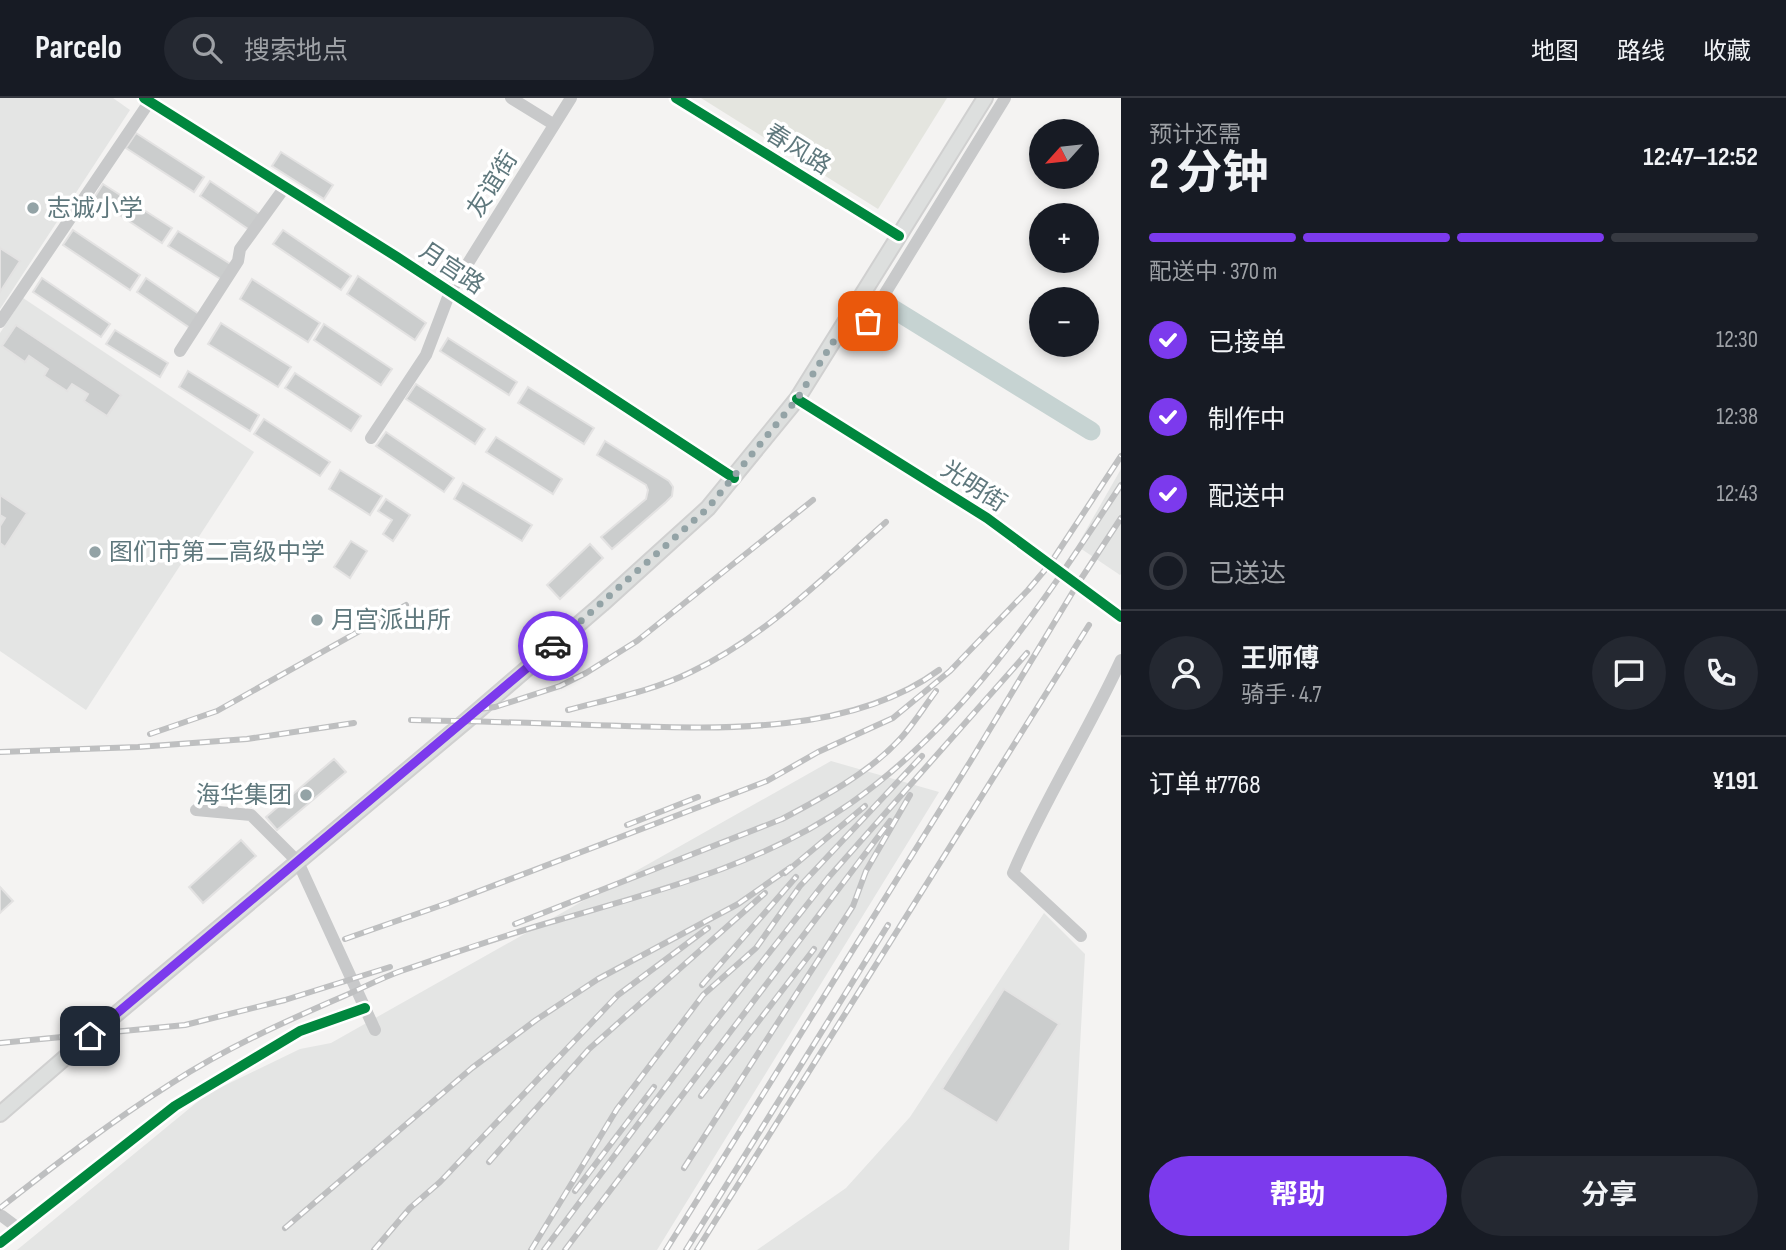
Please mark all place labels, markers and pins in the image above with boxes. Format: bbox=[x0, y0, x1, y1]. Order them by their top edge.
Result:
place label: 志诚小学 bbox=[47, 194, 143, 223]
marker: 志诚小学 bbox=[25, 200, 41, 216]
pin bbox=[838, 291, 898, 351]
place label: 图们市第二高级中学 bbox=[109, 538, 325, 567]
marker: 图们市第二高级中学 bbox=[87, 544, 103, 560]
place label: 月宫派出所 bbox=[331, 606, 451, 635]
marker: 月宫派出所 bbox=[309, 612, 325, 628]
place label: 海华集团 bbox=[196, 781, 292, 810]
marker: 海华集团 bbox=[298, 787, 314, 803]
pin bbox=[60, 1006, 120, 1066]

